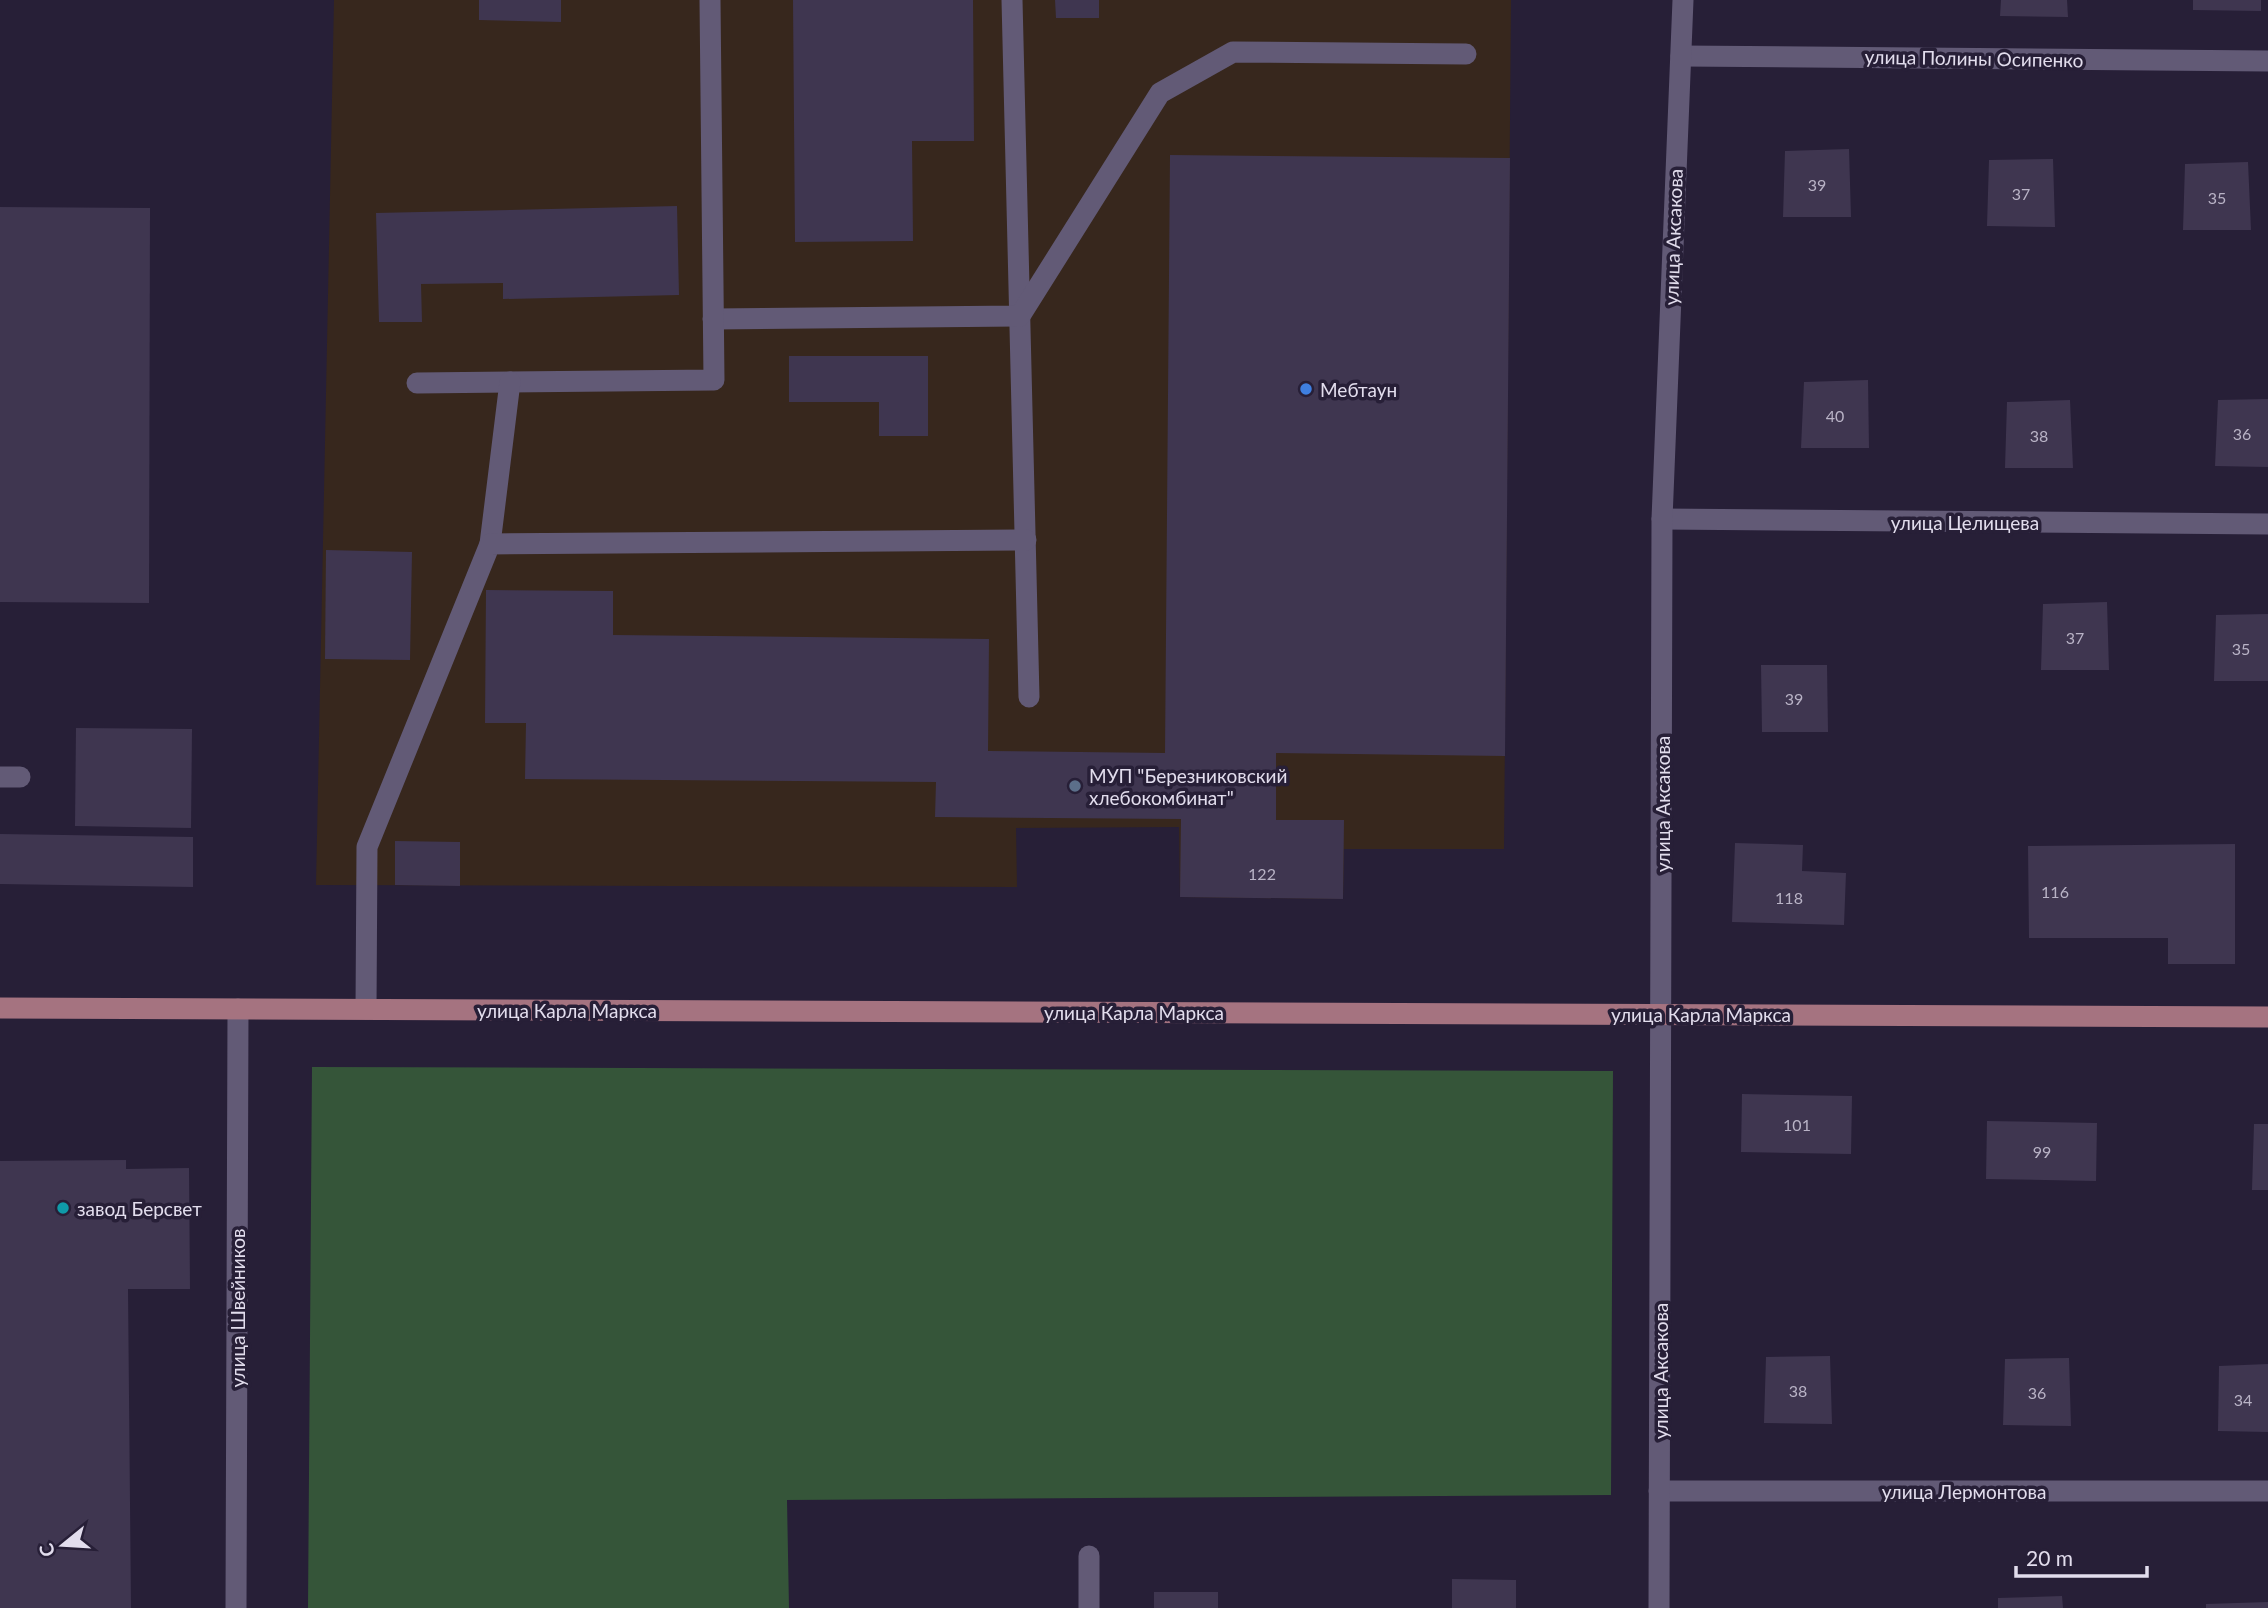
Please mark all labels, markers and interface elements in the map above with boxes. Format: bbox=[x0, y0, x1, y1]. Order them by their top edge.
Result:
street label: улица Полины Осипенко bbox=[1864, 45, 2084, 71]
street label: улица Аксакова bbox=[1659, 168, 1687, 306]
house number: 39 bbox=[1808, 175, 1826, 194]
house number: 37 bbox=[2012, 184, 2030, 203]
house number: 35 bbox=[2208, 188, 2226, 207]
place label: Мебтаун bbox=[1320, 378, 1397, 401]
marker: Мебтаун bbox=[1298, 381, 1314, 397]
house number: 40 bbox=[1826, 406, 1844, 425]
house number: 36 bbox=[2233, 424, 2251, 443]
house number: 38 bbox=[2030, 426, 2048, 445]
street label: улица Целищева bbox=[1891, 511, 2039, 534]
house number: 37 bbox=[2066, 628, 2084, 647]
house number: 35 bbox=[2232, 639, 2250, 658]
house number: 39 bbox=[1785, 689, 1803, 708]
street label: улица Аксакова bbox=[1651, 736, 1674, 872]
place label: МУП "Березниковский хлебокомбинат" bbox=[1089, 764, 1287, 809]
marker: МУП "Березниковский хлебокомбинат" bbox=[1067, 778, 1083, 794]
house number: 122 bbox=[1248, 864, 1276, 883]
house number: 116 bbox=[2041, 882, 2069, 901]
house number: 118 bbox=[1775, 888, 1803, 907]
street label: улица Карла Маркса bbox=[477, 999, 657, 1022]
street label: улица Карла Маркса bbox=[1044, 1001, 1224, 1024]
street label: улица Карла Маркса bbox=[1611, 1003, 1791, 1026]
house number: 101 bbox=[1783, 1115, 1811, 1134]
house number: 99 bbox=[2033, 1142, 2051, 1161]
place label: завод Берсвет bbox=[77, 1197, 202, 1220]
marker: завод Берсвет bbox=[55, 1200, 71, 1216]
street label: улица Швейников bbox=[226, 1229, 249, 1387]
street label: улица Аксакова bbox=[1649, 1303, 1672, 1439]
house number: 38 bbox=[1789, 1381, 1807, 1400]
house number: 36 bbox=[2028, 1383, 2046, 1402]
house number: 34 bbox=[2234, 1390, 2252, 1409]
street label: улица Лермонтова bbox=[1882, 1480, 2046, 1503]
north arrow bbox=[28, 1510, 98, 1580]
scale bar bbox=[2016, 1534, 2147, 1578]
text: С bbox=[33, 1540, 59, 1560]
text: 20 m bbox=[2026, 1545, 2073, 1570]

